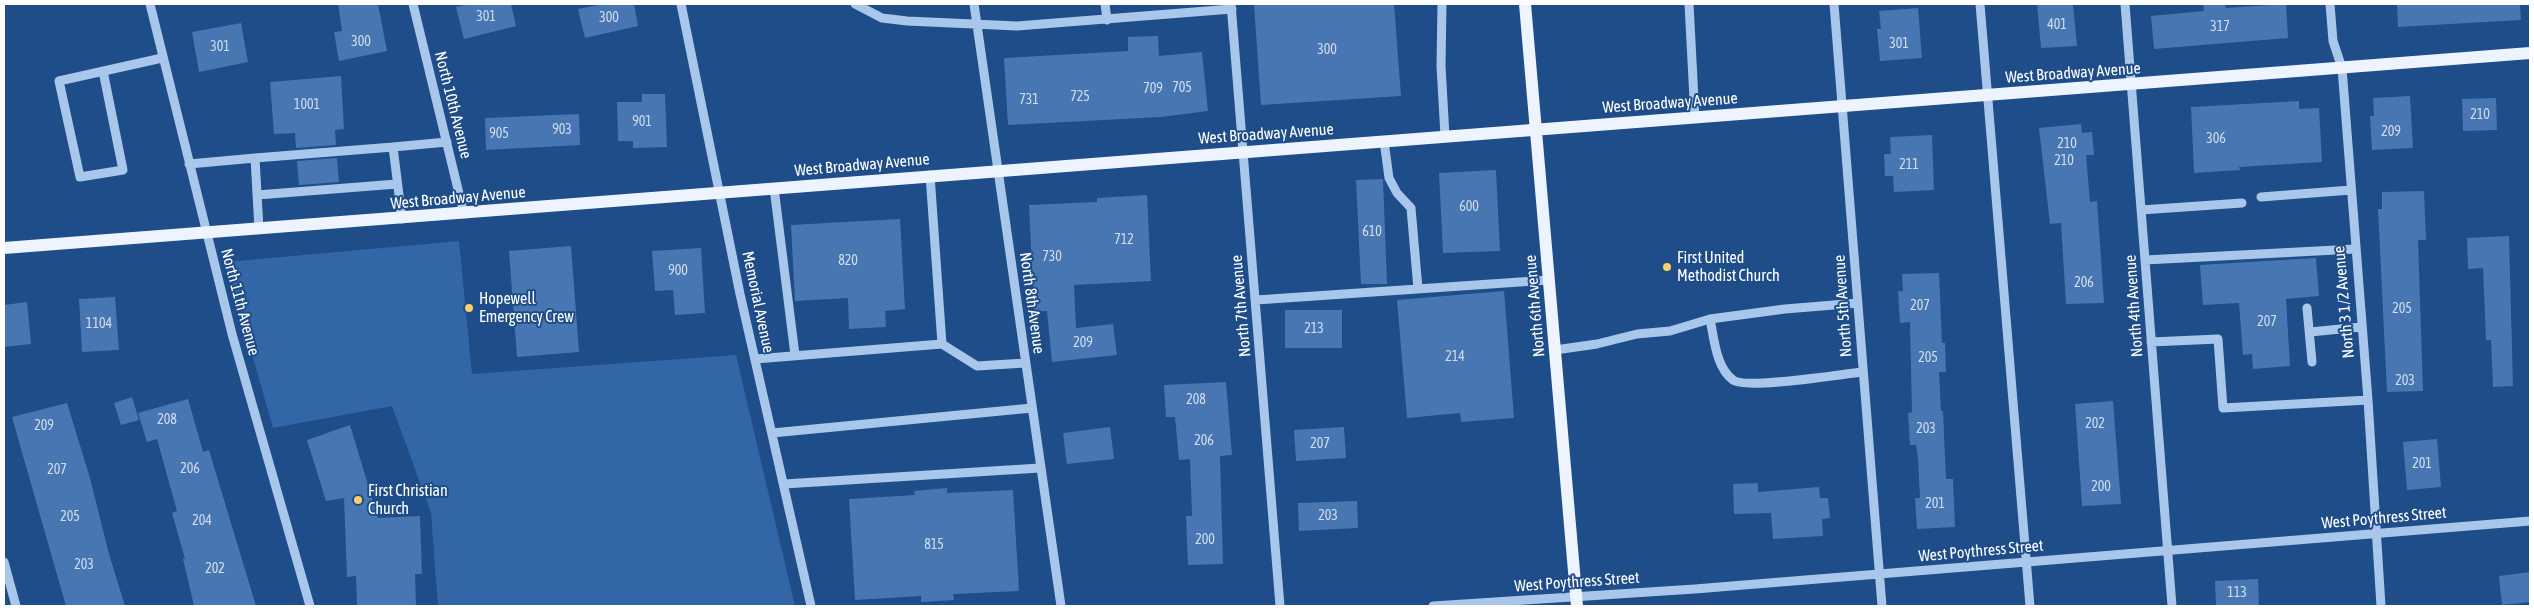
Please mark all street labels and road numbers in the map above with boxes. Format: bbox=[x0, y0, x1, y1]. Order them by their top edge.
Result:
street label: North 10th Avenue bbox=[430, 49, 476, 161]
street label: West Broadway Avenue bbox=[2005, 59, 2141, 87]
street label: West Broadway Avenue bbox=[1602, 89, 1738, 117]
street label: West Broadway Avenue bbox=[1198, 120, 1334, 148]
street label: West Broadway Avenue bbox=[794, 150, 930, 180]
street label: West Broadway Avenue bbox=[390, 183, 526, 213]
street label: North 3 1/2 Avenue bbox=[2330, 245, 2358, 359]
street label: North 11th Avenue bbox=[216, 246, 264, 358]
street label: Memorial Avenue bbox=[738, 249, 778, 355]
street label: North 8th Avenue bbox=[1015, 251, 1049, 355]
street label: North 7th Avenue bbox=[1227, 254, 1255, 358]
street label: North 6th Avenue bbox=[1521, 254, 1549, 358]
street label: North 5th Avenue bbox=[1830, 254, 1856, 358]
street label: North 4th Avenue bbox=[2121, 254, 2147, 358]
street label: West Poythress Street bbox=[2321, 503, 2447, 533]
street label: West Poythress Street bbox=[1918, 536, 2044, 566]
street label: West Poythress Street bbox=[1514, 568, 1640, 596]

